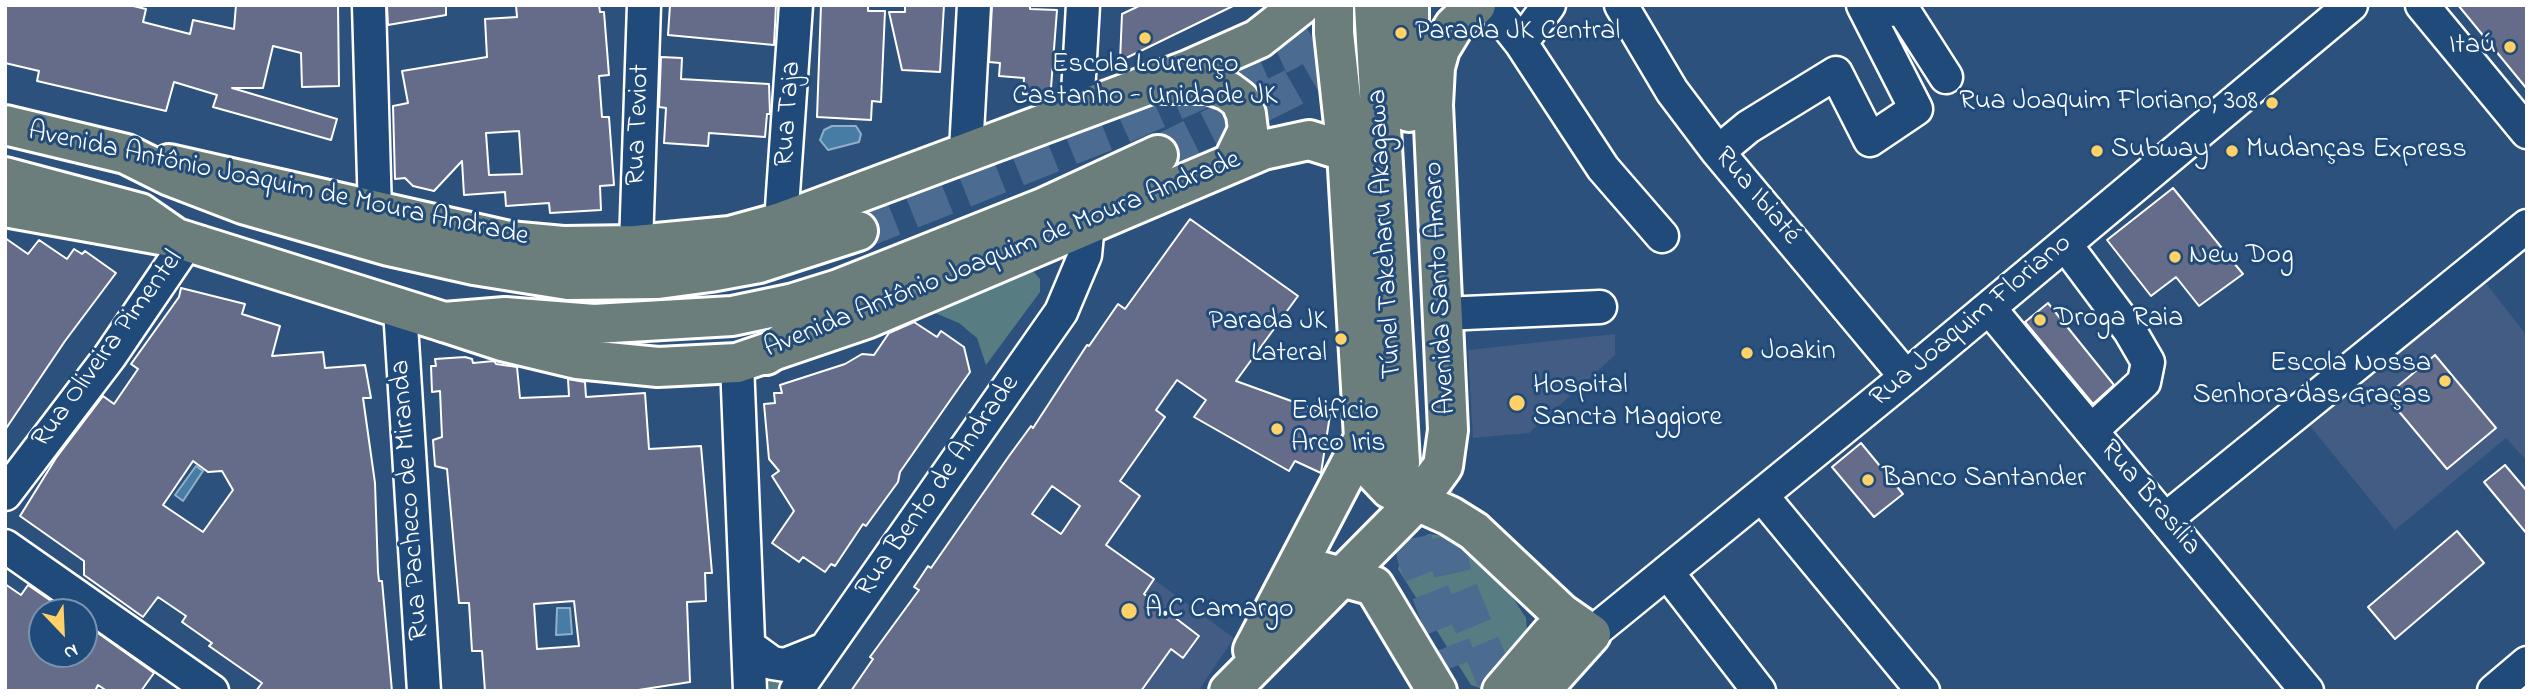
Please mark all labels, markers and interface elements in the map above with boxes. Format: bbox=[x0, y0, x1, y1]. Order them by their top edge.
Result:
place label: Parada JK Central bbox=[1415, 16, 1620, 50]
marker: Parada JK Central bbox=[1393, 25, 1409, 41]
marker: Escola Lourenço Castanho - Unidade JK bbox=[1137, 30, 1153, 46]
place label: Itaú bbox=[2449, 30, 2496, 64]
marker: Itaú bbox=[2502, 39, 2518, 55]
place label: Escola Lourenço Castanho - Unidade JK bbox=[1012, 49, 1278, 115]
street label: Rua Taja bbox=[770, 60, 810, 168]
street label: Rua Teviot bbox=[621, 63, 659, 187]
place label: Rua Joaquim Floriano, 308 bbox=[1959, 86, 2258, 120]
street label: Túnel Takeharu Akagawa bbox=[1363, 88, 1411, 380]
marker: Rua Joaquim Floriano, 308 bbox=[2264, 95, 2280, 111]
street label: Avenida Antônio Joaquim de Moura Andrade bbox=[25, 116, 531, 256]
place label: Subway bbox=[2111, 134, 2209, 168]
place label: Mudanças Express bbox=[2246, 134, 2467, 168]
street label: Rua Ibiaté bbox=[1706, 141, 1806, 253]
marker: Subway bbox=[2089, 143, 2105, 159]
marker: Mudanças Express bbox=[2224, 143, 2240, 159]
street label: Avenida Antônio Joaquim de Moura Andrade bbox=[760, 145, 1246, 367]
street label: Avenida Santo Amaro bbox=[1419, 161, 1465, 415]
street label: Rua Joaquim Floriano bbox=[1864, 228, 2080, 416]
place label: New Dog bbox=[2189, 240, 2294, 274]
street label: Rua Oliveira Pimentel bbox=[26, 245, 192, 455]
marker: New Dog bbox=[2167, 249, 2183, 265]
place label: Droga Raia bbox=[2054, 303, 2183, 337]
place label: Parada JK Lateral bbox=[1208, 306, 1327, 372]
marker: Droga Raia bbox=[2032, 312, 2048, 328]
marker: Parada JK Lateral bbox=[1333, 331, 1349, 347]
place label: Joakin bbox=[1761, 336, 1835, 370]
marker: Joakin bbox=[1739, 345, 1755, 361]
place label: Escola Nossa Senhora das Graças bbox=[2193, 348, 2431, 414]
street label: Rua Pacheco de Miranda bbox=[385, 359, 439, 641]
street label: Rua Bento de Andrade bbox=[850, 369, 1028, 605]
place label: Hospital Sancta Maggiore bbox=[1533, 370, 1722, 436]
marker: Escola Nossa Senhora das Graças bbox=[2437, 373, 2453, 389]
marker: Hospital Sancta Maggiore bbox=[1507, 393, 1527, 413]
place label: Edifício Arco Iris bbox=[1291, 396, 1385, 462]
marker: Edifício Arco Iris bbox=[1269, 421, 1285, 437]
street label: Rua Brasília bbox=[2091, 434, 2207, 564]
place label: Banco Santander bbox=[1882, 463, 2086, 497]
marker: Banco Santander bbox=[1860, 472, 1876, 488]
place label: A.C Camargo bbox=[1145, 594, 1294, 628]
north arrow bbox=[28, 598, 98, 668]
marker: A.C Camargo bbox=[1119, 601, 1139, 621]
text: N bbox=[59, 636, 82, 666]

